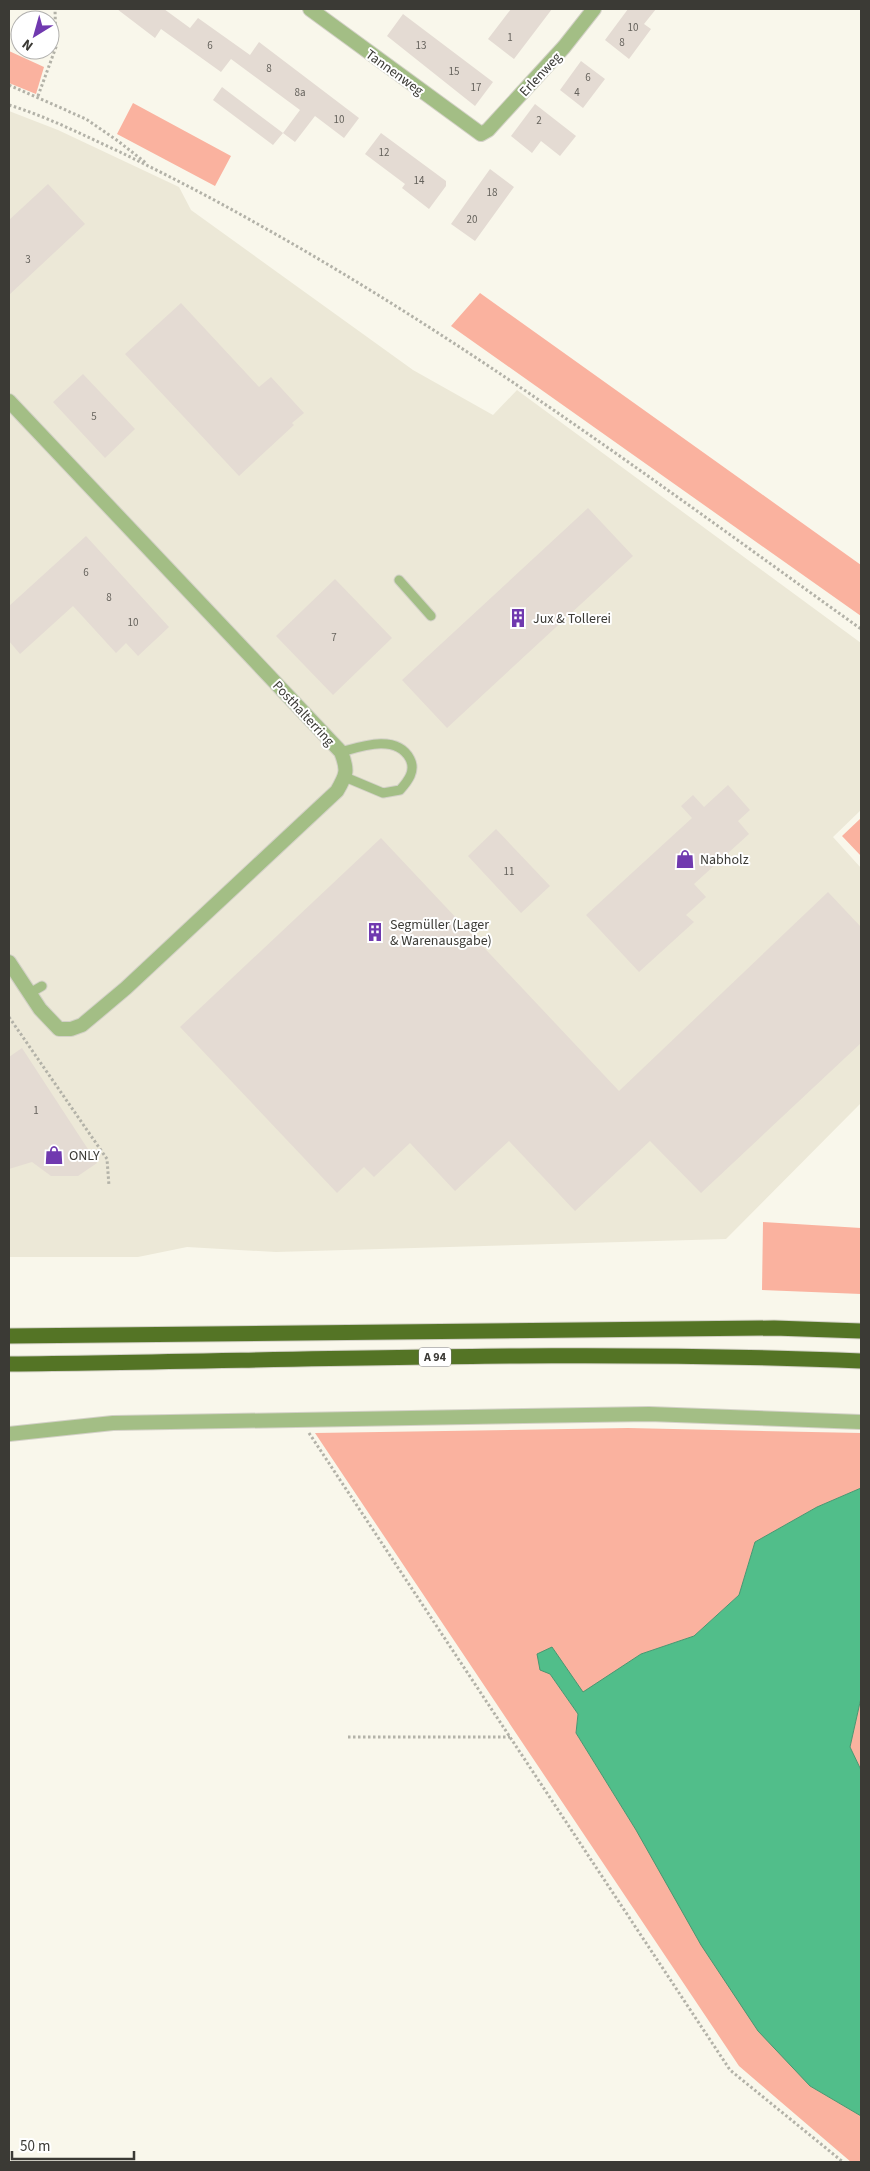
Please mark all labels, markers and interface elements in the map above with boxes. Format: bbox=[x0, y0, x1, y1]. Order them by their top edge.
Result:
north arrow bbox=[10, 10, 60, 60]
house number: 10 bbox=[628, 20, 638, 35]
house number: 1 bbox=[507, 30, 513, 45]
text: N bbox=[18, 34, 38, 55]
house number: 8 bbox=[619, 35, 625, 50]
house number: 6 bbox=[207, 38, 213, 53]
house number: 13 bbox=[416, 38, 426, 53]
street label: Tannenweg bbox=[361, 45, 428, 101]
street label: Erlenweg bbox=[515, 48, 567, 101]
house number: 8 bbox=[266, 61, 272, 76]
house number: 15 bbox=[449, 64, 459, 79]
house number: 6 bbox=[585, 70, 591, 85]
house number: 17 bbox=[471, 80, 481, 95]
house number: 8a bbox=[294, 85, 306, 100]
house number: 4 bbox=[574, 85, 580, 100]
house number: 10 bbox=[334, 112, 344, 127]
house number: 2 bbox=[536, 113, 542, 128]
house number: 12 bbox=[379, 145, 389, 160]
house number: 14 bbox=[414, 173, 425, 188]
house number: 18 bbox=[487, 185, 498, 200]
house number: 20 bbox=[467, 212, 477, 227]
house number: 3 bbox=[25, 252, 31, 267]
house number: 5 bbox=[91, 409, 97, 424]
house number: 6 bbox=[83, 565, 89, 580]
house number: 8 bbox=[106, 590, 112, 605]
building icon: Jux & Tollerei bbox=[507, 607, 529, 629]
place label: Jux & Tollerei bbox=[533, 609, 611, 629]
house number: 10 bbox=[128, 615, 138, 630]
house number: 7 bbox=[331, 630, 337, 645]
street label: Posthalterring bbox=[268, 676, 339, 751]
shop icon: Nabholz bbox=[674, 848, 696, 870]
place label: Nabholz bbox=[700, 850, 749, 870]
house number: 11 bbox=[504, 864, 514, 879]
place label: Segmüller (Lager & Warenausgabe) bbox=[390, 915, 492, 951]
building icon: Segmüller (Lager & Warenausgabe) bbox=[364, 921, 386, 943]
house number: 1 bbox=[33, 1103, 39, 1118]
shop icon: ONLY bbox=[43, 1144, 65, 1166]
place label: ONLY bbox=[69, 1146, 100, 1166]
road number: A 94 bbox=[419, 1348, 451, 1366]
scale bar bbox=[12, 2128, 135, 2160]
text: 50 m bbox=[20, 2136, 50, 2157]

